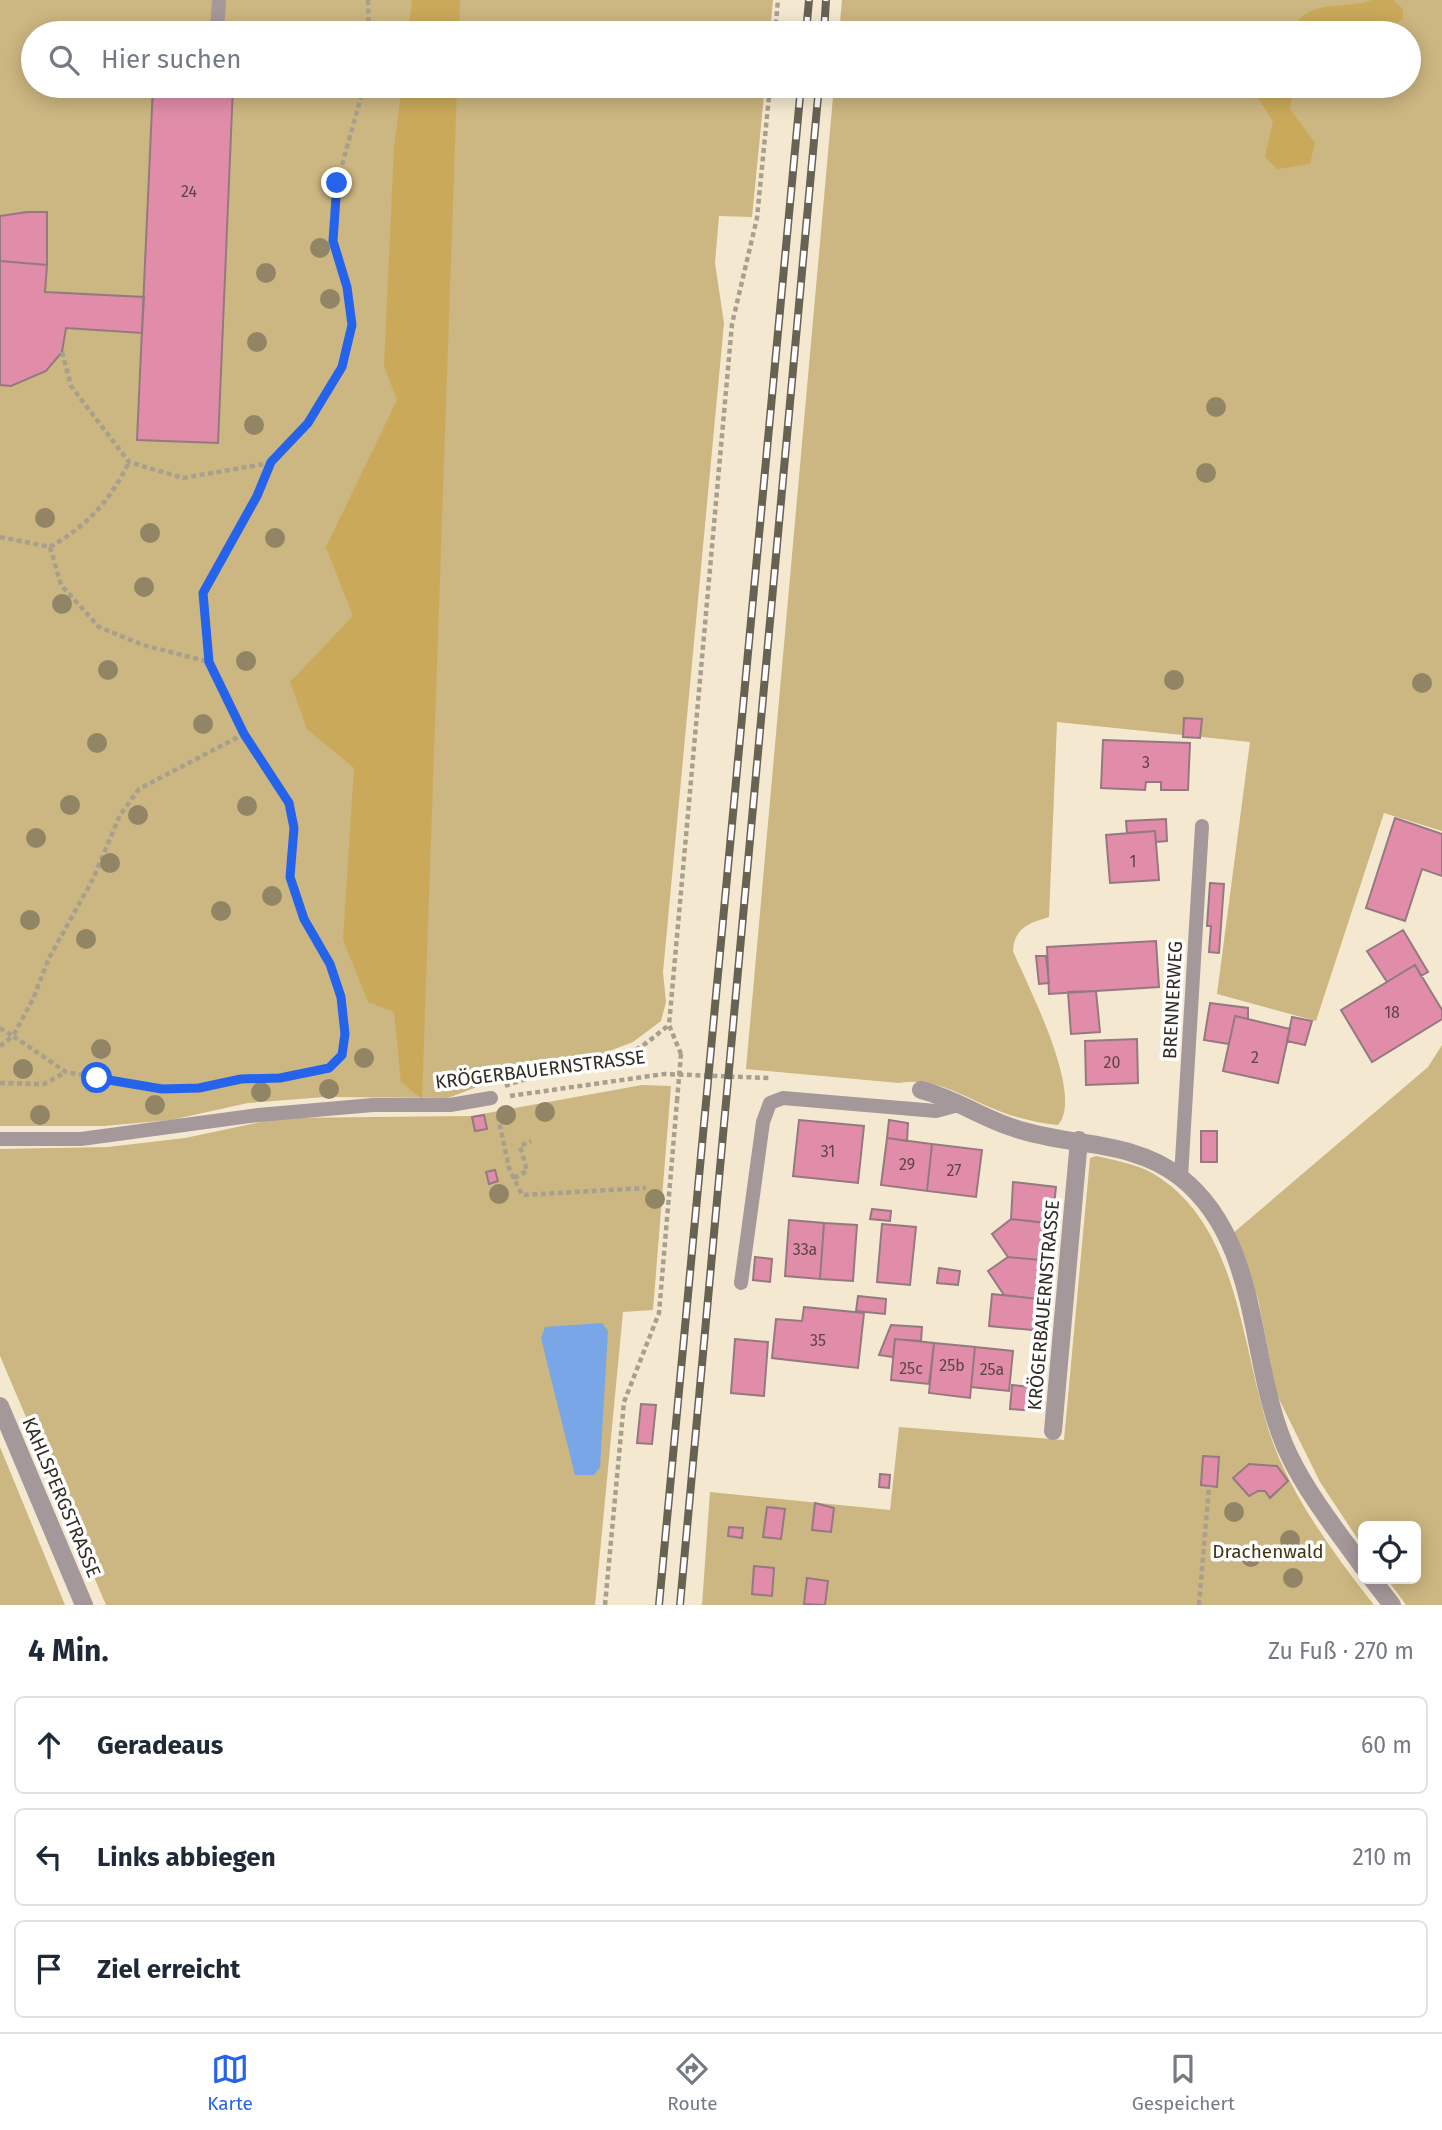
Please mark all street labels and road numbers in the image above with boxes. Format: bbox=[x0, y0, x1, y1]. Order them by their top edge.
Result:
street label: BRENNERWEG bbox=[1158, 940, 1187, 1060]
street label: KRÖGERBAUERNSTRASSE bbox=[434, 1045, 646, 1094]
street label: KRÖGERBAUERNSTRASSE bbox=[1023, 1199, 1064, 1411]
street label: KAHLSPERGSTRASSE bbox=[17, 1414, 106, 1581]

